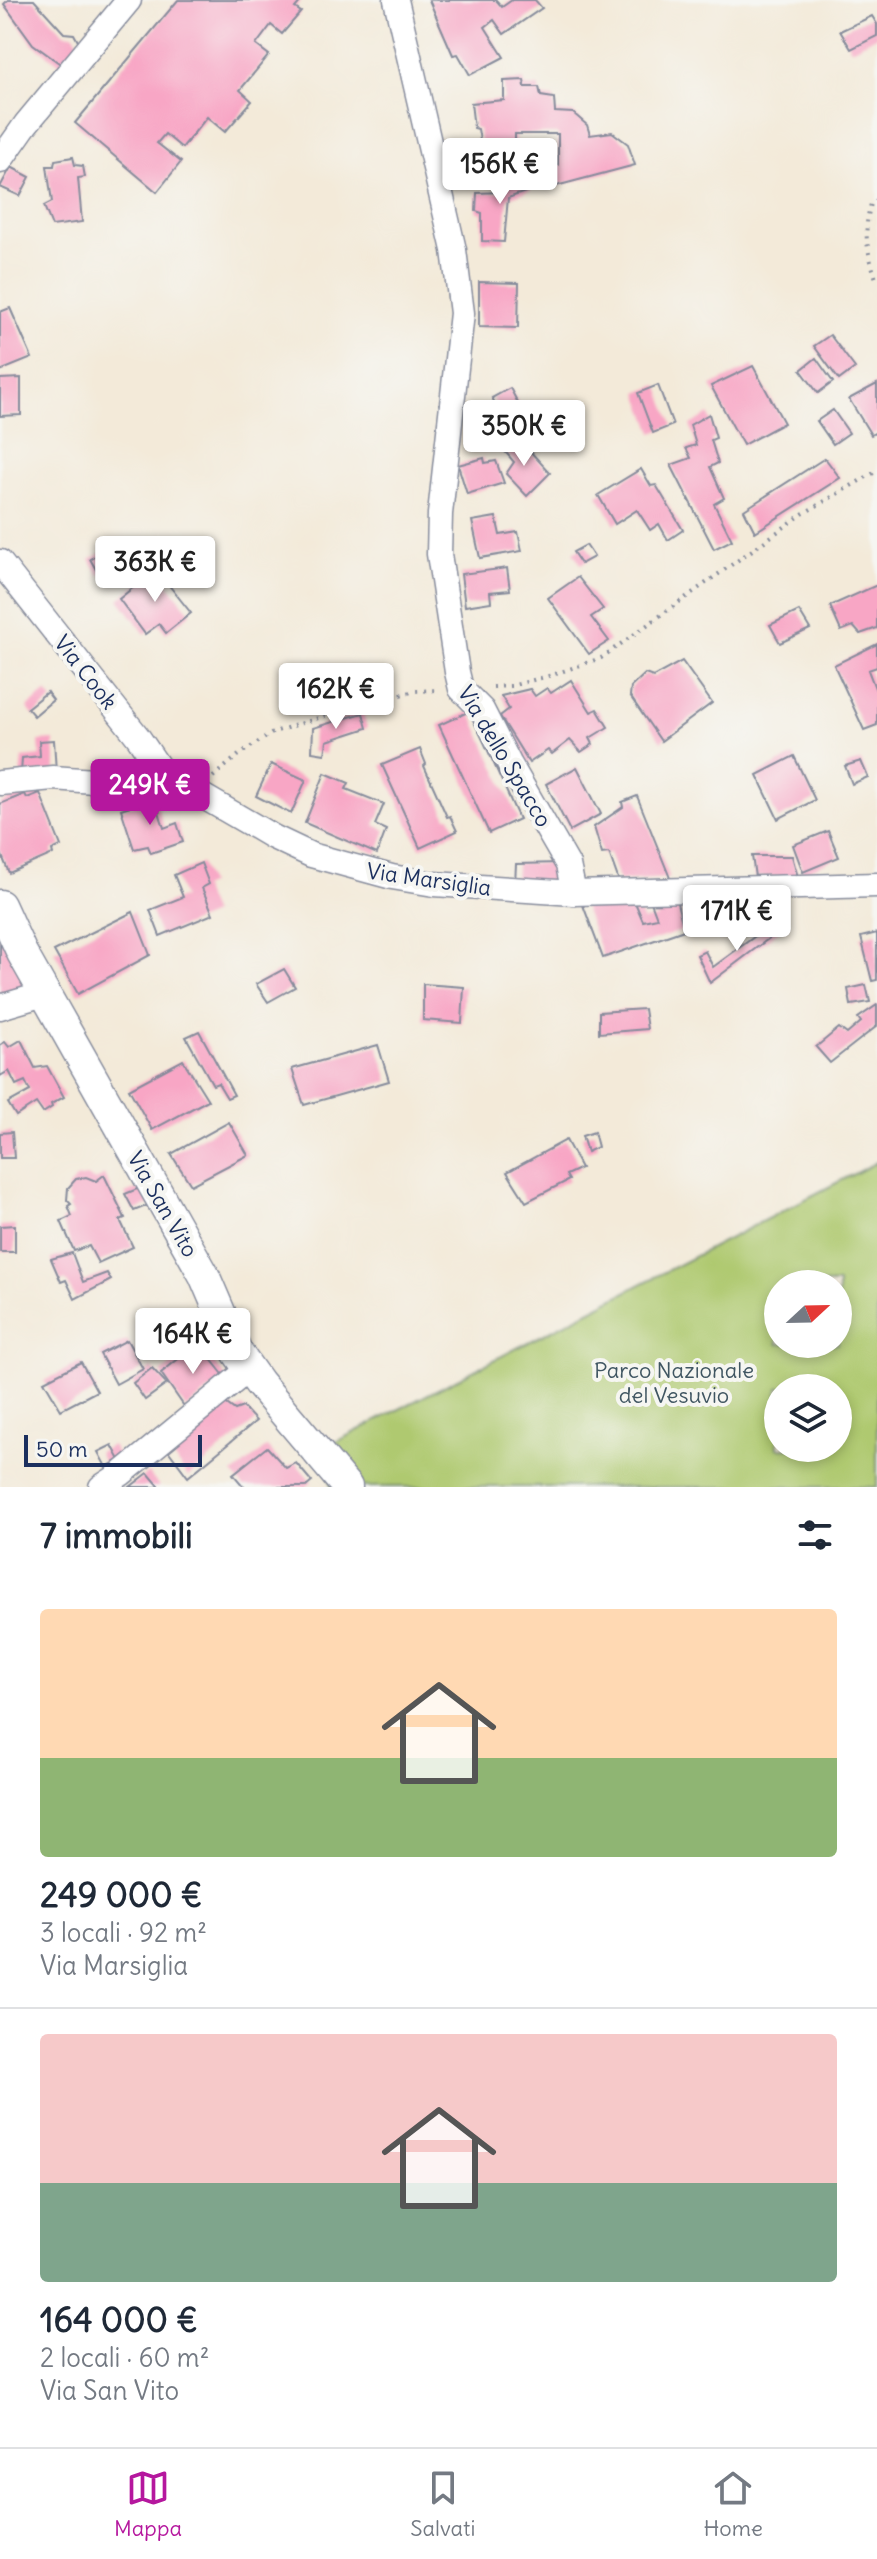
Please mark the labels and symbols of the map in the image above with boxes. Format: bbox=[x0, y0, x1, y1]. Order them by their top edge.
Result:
pin: 156K € bbox=[435, 138, 565, 206]
pin: 350K € bbox=[459, 400, 589, 468]
pin: 363K € bbox=[90, 536, 220, 604]
street label: Via Cook bbox=[48, 629, 124, 715]
pin: 162K € bbox=[271, 663, 401, 731]
street label: Via dello Spacco bbox=[452, 680, 558, 832]
pin: 249K € bbox=[85, 759, 215, 827]
street label: Via Marsiglia bbox=[365, 856, 493, 902]
pin: 171K € bbox=[672, 885, 802, 953]
street label: Via San Vito bbox=[121, 1146, 205, 1262]
north arrow bbox=[764, 1270, 852, 1358]
pin: 164K € bbox=[128, 1308, 258, 1376]
park label: Parco Nazionale del Vesuvio bbox=[594, 1356, 754, 1409]
scale bar bbox=[24, 1431, 202, 1467]

